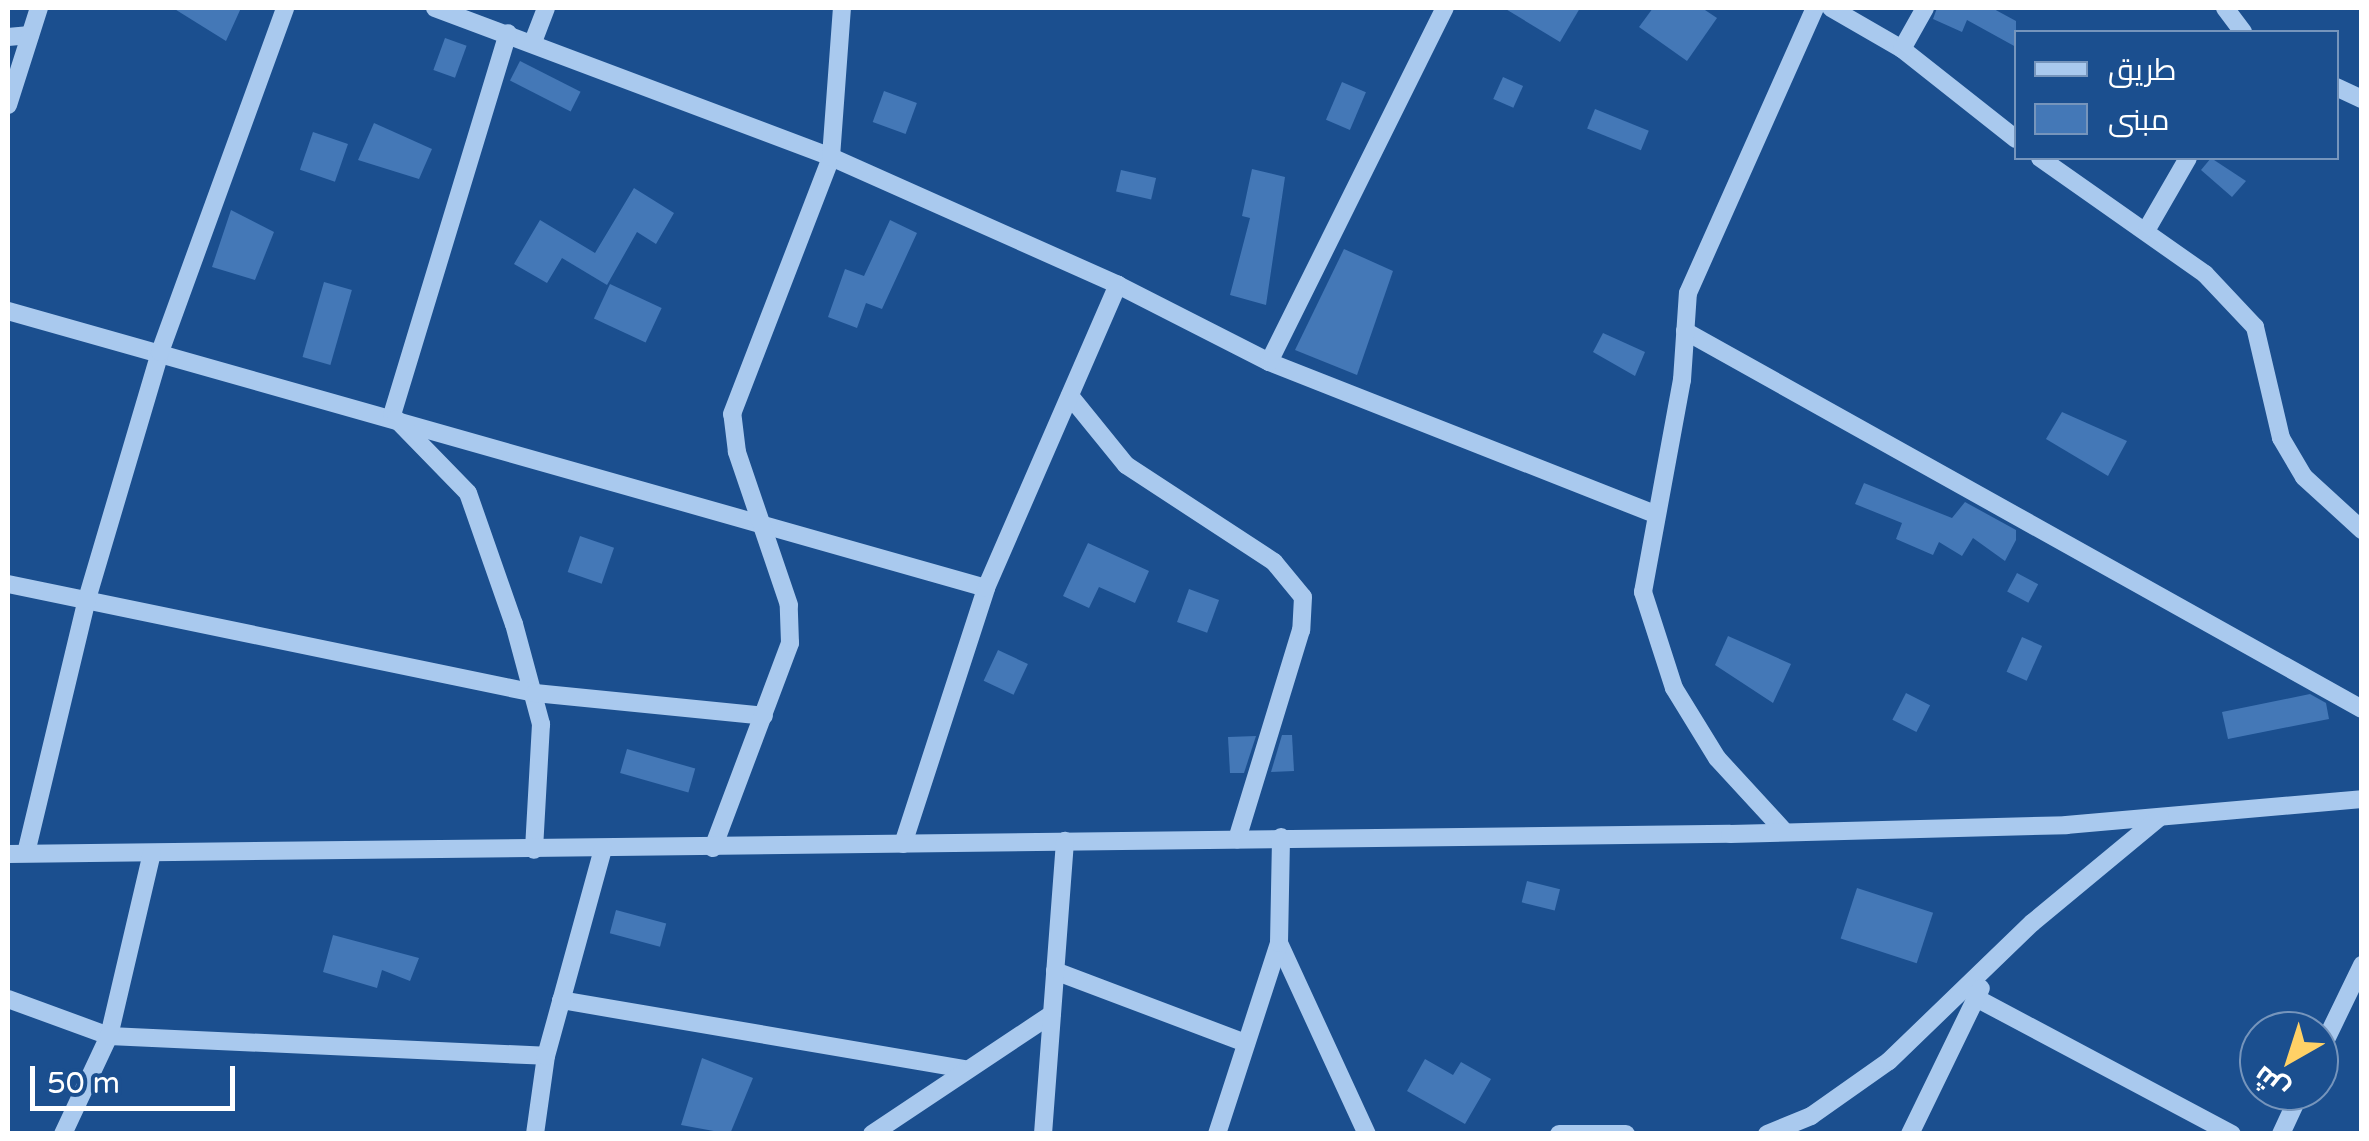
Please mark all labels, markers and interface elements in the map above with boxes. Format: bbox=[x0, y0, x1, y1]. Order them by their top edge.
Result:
legend bbox=[2014, 30, 2339, 160]
text: طريق bbox=[2108, 52, 2177, 89]
text: مبنى bbox=[2108, 102, 2169, 139]
north arrow bbox=[2239, 1011, 2339, 1111]
scale bar bbox=[35, 1046, 240, 1108]
text: ش bbox=[2247, 1058, 2296, 1107]
text: 50 m bbox=[47, 1065, 120, 1102]

